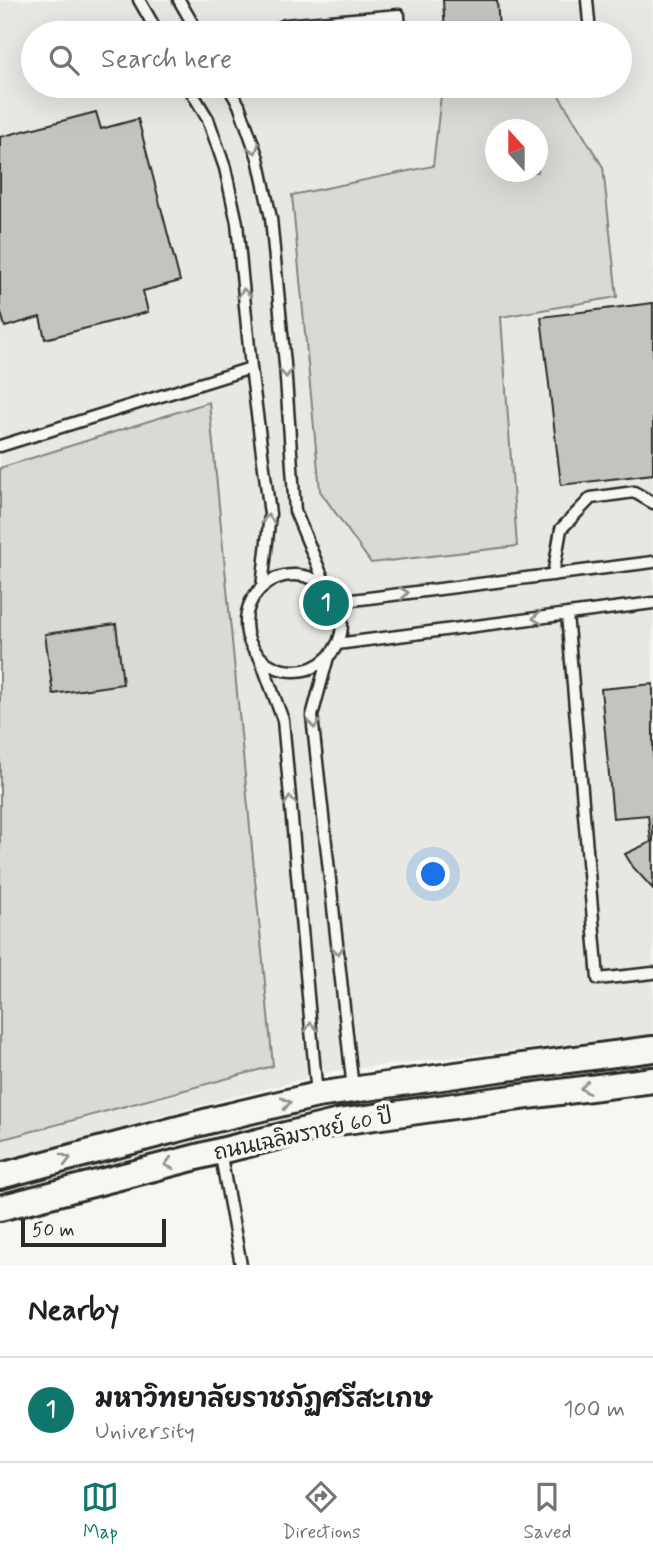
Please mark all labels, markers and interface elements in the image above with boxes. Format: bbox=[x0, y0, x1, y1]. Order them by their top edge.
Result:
search box bbox=[21, 21, 632, 98]
icon: search bbox=[45, 41, 83, 79]
text: Search here bbox=[101, 43, 232, 77]
north arrow bbox=[485, 119, 548, 182]
one-way arrow bbox=[246, 142, 260, 154]
one-way arrow bbox=[237, 287, 252, 298]
one-way arrow bbox=[278, 368, 293, 379]
one-way arrow bbox=[261, 513, 276, 524]
pin: 1 bbox=[303, 577, 349, 629]
one-way arrow bbox=[398, 586, 410, 601]
one-way arrow bbox=[531, 611, 543, 626]
one-way arrow bbox=[306, 718, 321, 729]
one-way arrow bbox=[283, 795, 298, 806]
your location bbox=[416, 857, 450, 891]
one-way arrow bbox=[330, 944, 345, 956]
one-way arrow bbox=[304, 1021, 319, 1032]
one-way arrow bbox=[579, 1081, 591, 1096]
one-way arrow bbox=[280, 1096, 292, 1111]
street label: ถนนเฉลิมราชย์ 60 ปี bbox=[211, 1102, 395, 1168]
one-way arrow bbox=[60, 1153, 72, 1167]
one-way arrow bbox=[163, 1156, 175, 1170]
scale bar bbox=[21, 1216, 166, 1248]
text: 50 m bbox=[32, 1218, 75, 1243]
text: Nearby bbox=[28, 1291, 119, 1330]
text: มหาวิทยาลัยราชภัฏศรีสะเกษ bbox=[95, 1383, 433, 1417]
text: 1 bbox=[46, 1395, 56, 1425]
text: 100 m bbox=[563, 1395, 625, 1425]
text: University bbox=[95, 1417, 195, 1447]
tab: Map bbox=[81, 1478, 119, 1545]
tab: Directions bbox=[282, 1478, 361, 1545]
tab: Saved bbox=[523, 1478, 571, 1545]

